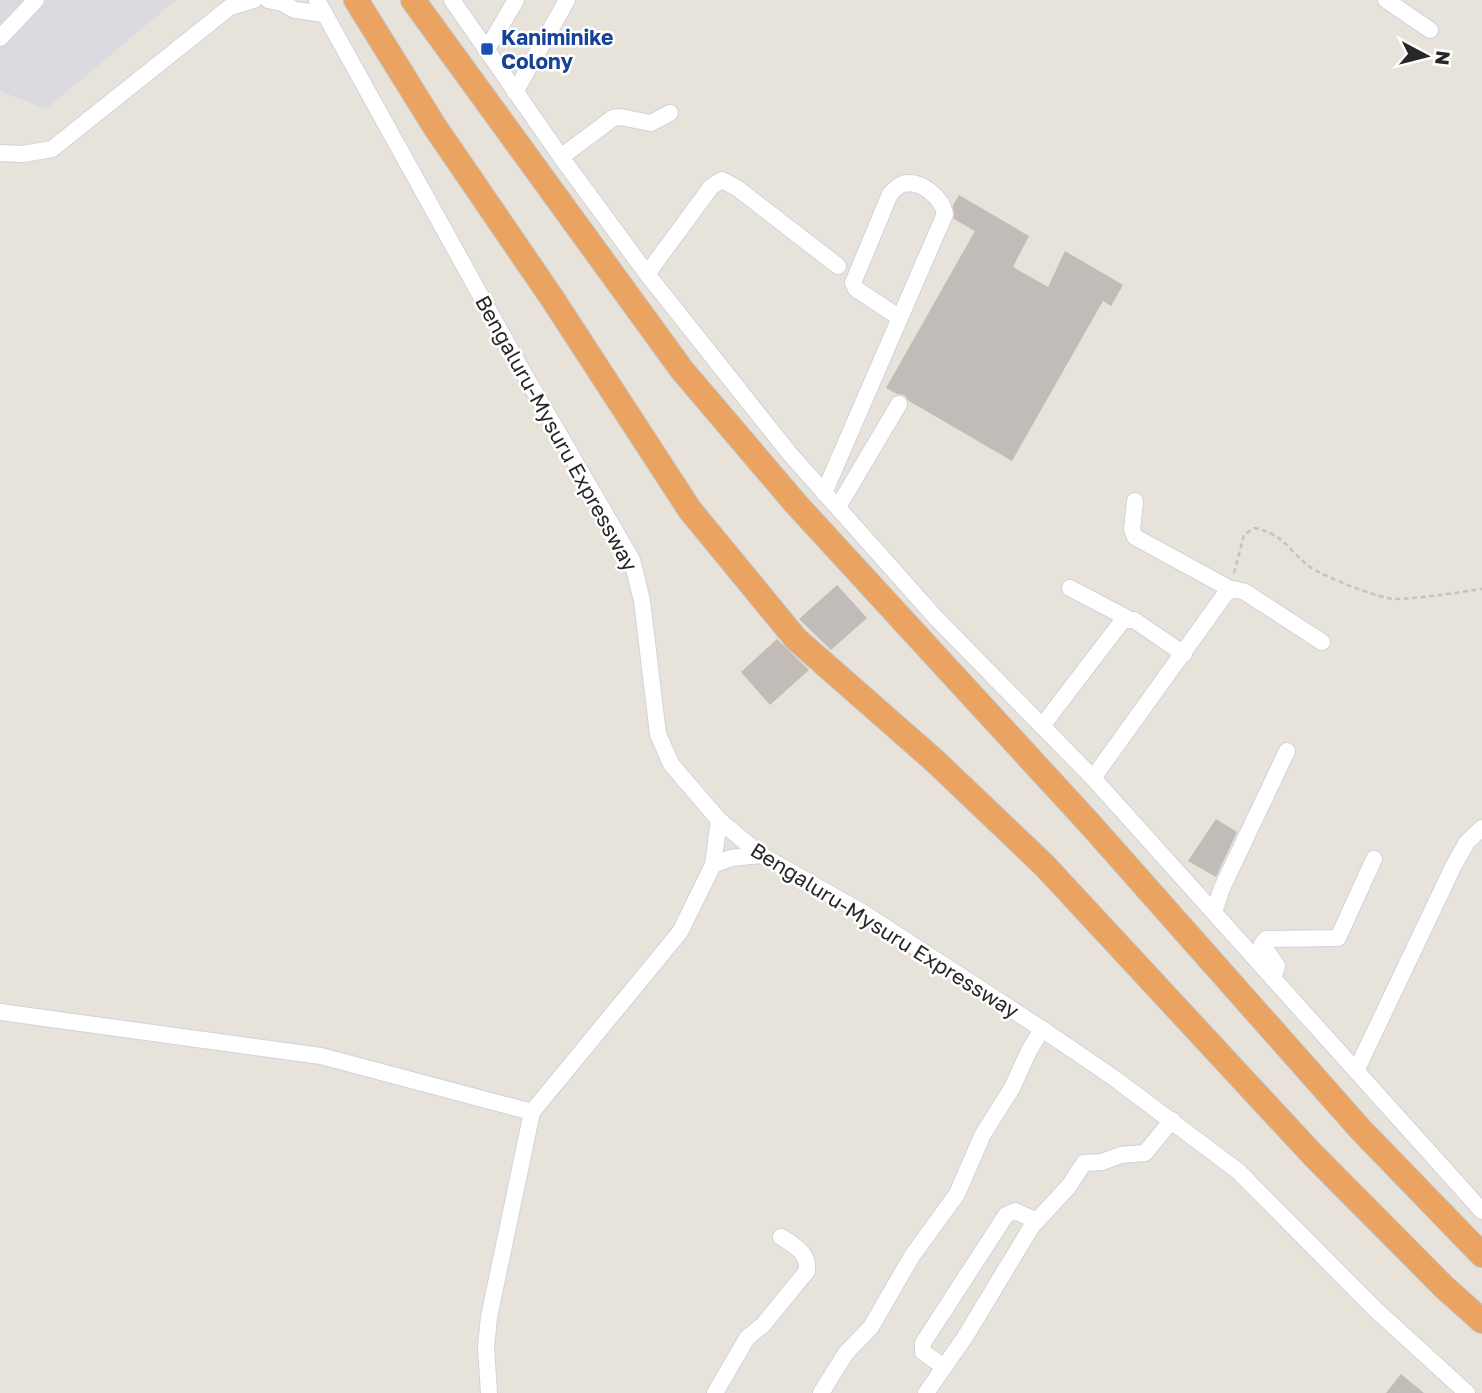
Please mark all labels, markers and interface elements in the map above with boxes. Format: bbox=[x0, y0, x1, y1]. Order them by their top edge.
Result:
north arrow bbox=[1391, 21, 1461, 91]
place label: Kaniminike Colony bbox=[501, 24, 613, 74]
marker: Kaniminike Colony bbox=[479, 41, 495, 57]
text: N bbox=[1431, 50, 1456, 67]
street label: Bengaluru-Mysuru Expressway bbox=[470, 290, 644, 576]
street label: Bengaluru-Mysuru Expressway bbox=[746, 836, 1024, 1024]

